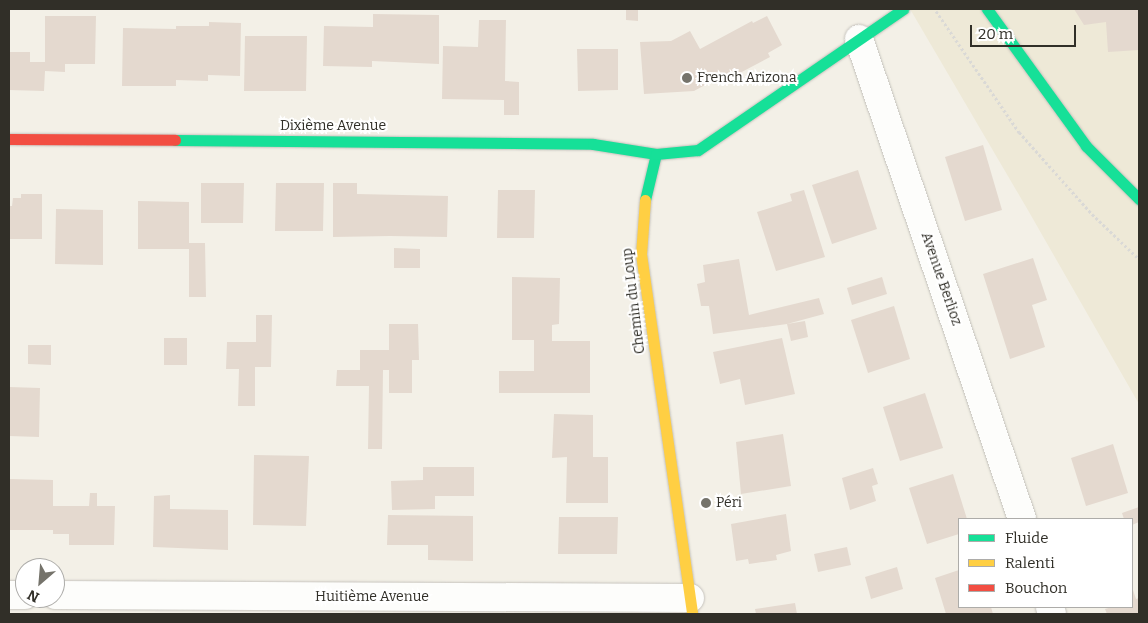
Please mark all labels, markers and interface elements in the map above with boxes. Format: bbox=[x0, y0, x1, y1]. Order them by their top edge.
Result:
scale bar bbox=[973, 15, 1079, 47]
text: 20 m bbox=[978, 25, 1013, 43]
place label: French Arizona bbox=[697, 70, 797, 86]
marker: French Arizona bbox=[681, 72, 693, 84]
street label: Dixième Avenue bbox=[280, 118, 386, 134]
street label: Avenue Berlioz bbox=[917, 230, 965, 328]
street label: Chemin du Loup bbox=[619, 247, 649, 355]
place label: Péri bbox=[716, 495, 742, 511]
marker: Péri bbox=[700, 497, 712, 509]
legend bbox=[958, 518, 1133, 608]
text: Fluide bbox=[1005, 529, 1048, 547]
text: Ralenti bbox=[1005, 554, 1055, 572]
north arrow bbox=[15, 558, 65, 608]
text: Bouchon bbox=[1005, 579, 1067, 597]
text: N bbox=[25, 586, 42, 606]
street label: Huitième Avenue bbox=[315, 589, 429, 605]

